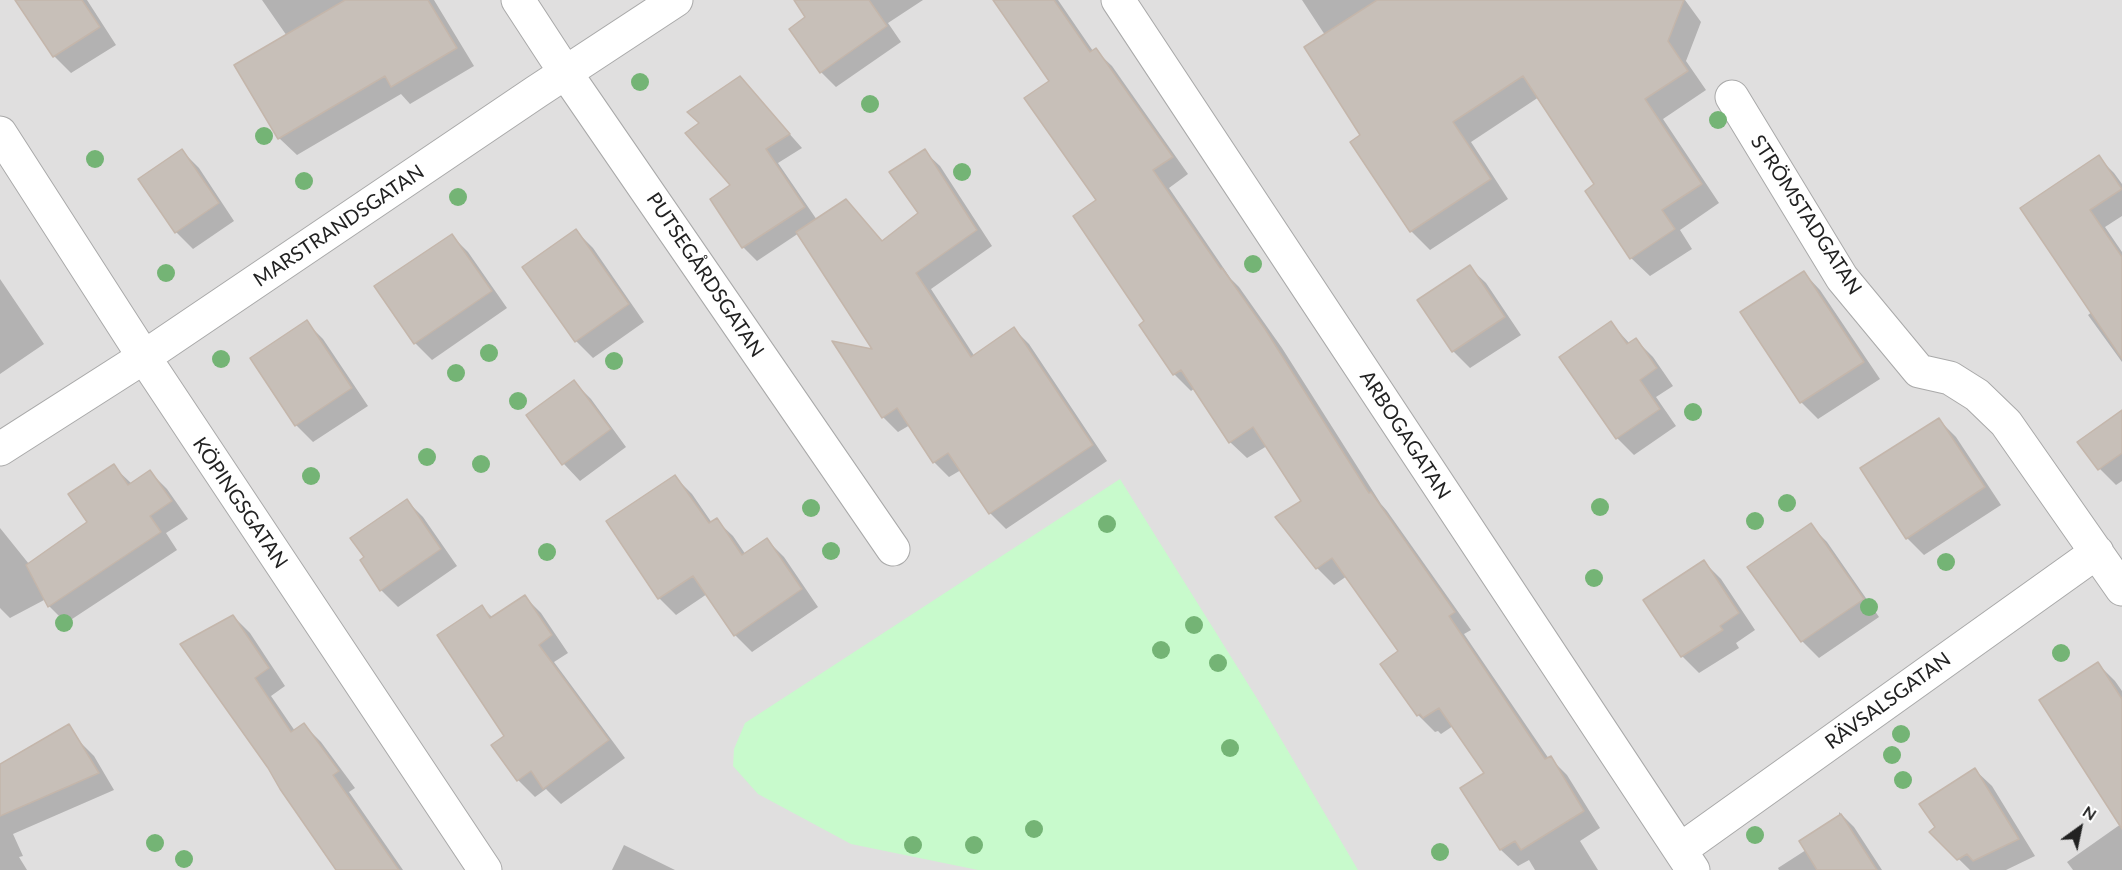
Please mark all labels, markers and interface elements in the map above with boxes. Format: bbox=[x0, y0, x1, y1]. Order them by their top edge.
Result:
street label: STRÖMSTADGATAN bbox=[1745, 131, 1867, 299]
street label: MARSTRANDSGATAN bbox=[249, 160, 429, 292]
street label: PUTSEGÅRDSGATAN bbox=[641, 188, 769, 362]
street label: ARBOGAGATAN bbox=[1354, 366, 1456, 504]
street label: KÖPINGSGATAN bbox=[187, 433, 293, 573]
street label: RÄVSALSGATAN bbox=[1821, 647, 1955, 755]
north arrow bbox=[2050, 798, 2110, 858]
text: N bbox=[2080, 801, 2100, 824]

